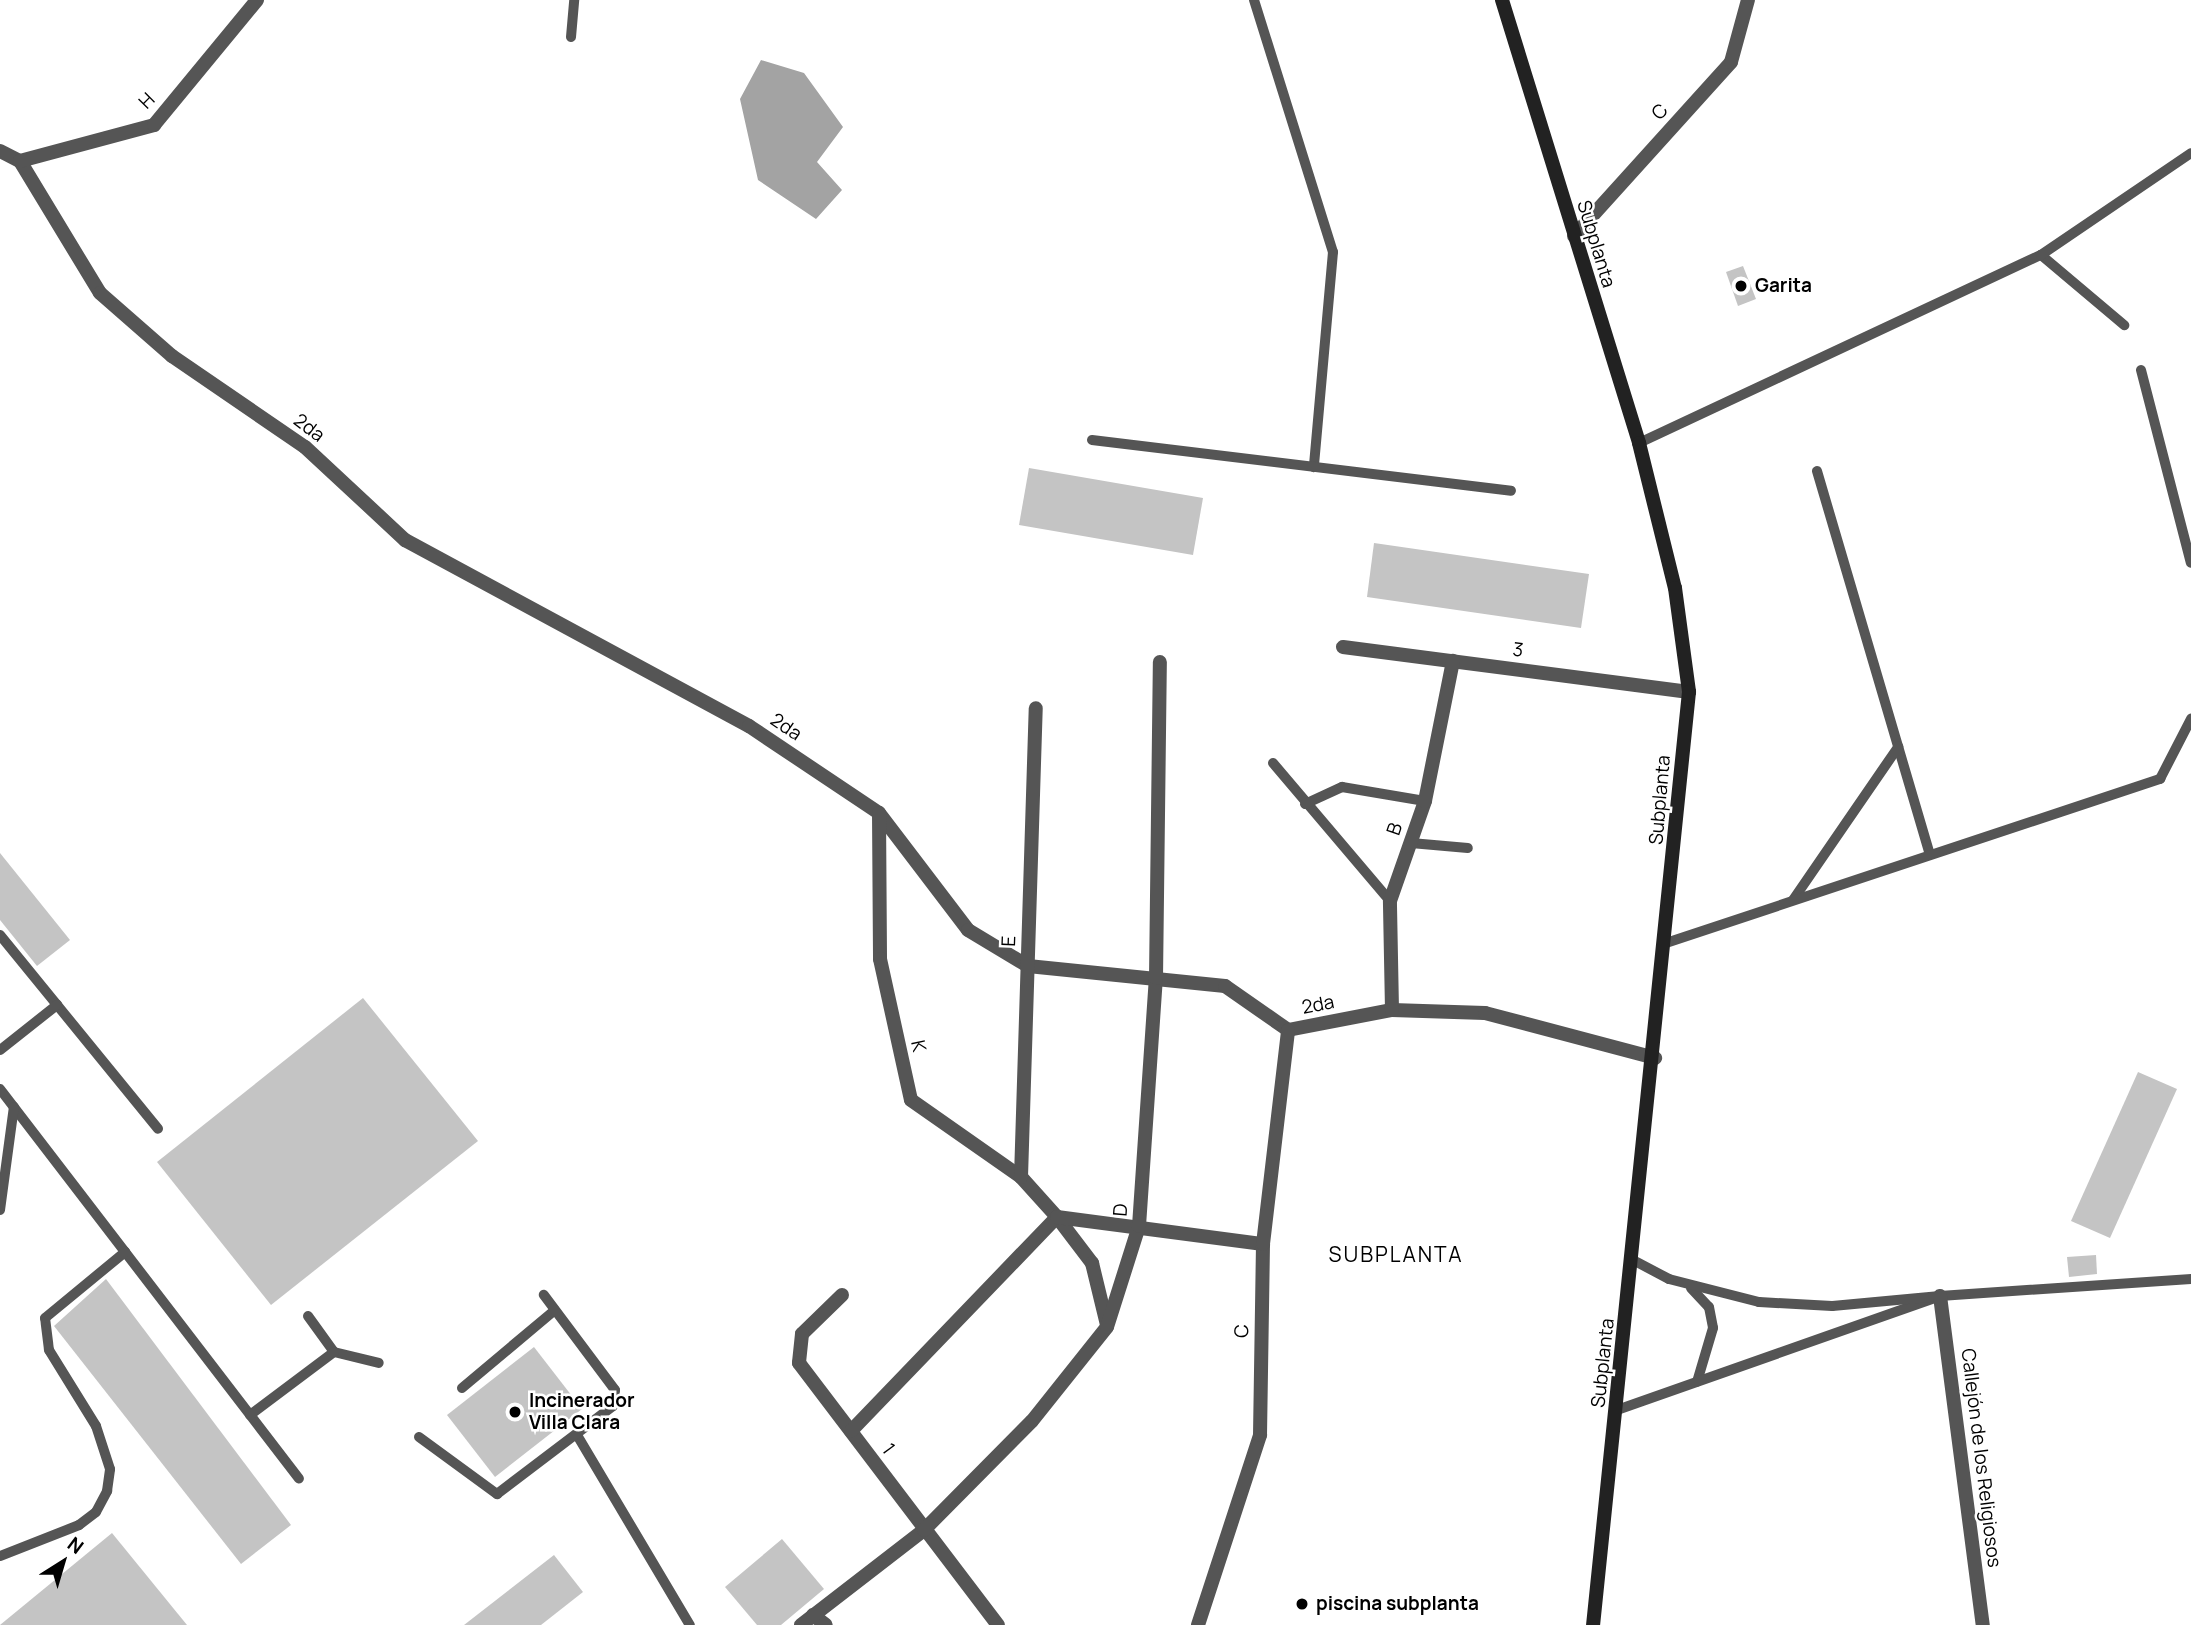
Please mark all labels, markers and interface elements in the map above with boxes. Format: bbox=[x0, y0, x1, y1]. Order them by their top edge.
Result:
street label: H bbox=[134, 88, 160, 114]
street label: C bbox=[1647, 99, 1673, 125]
street label: Subplanta bbox=[1572, 198, 1620, 290]
place label: Garita bbox=[1755, 275, 1812, 297]
marker: Garita bbox=[1733, 278, 1749, 294]
street label: 2da bbox=[289, 409, 329, 447]
street label: 3 bbox=[1511, 638, 1525, 662]
street label: 2da bbox=[766, 708, 806, 746]
street label: Subplanta bbox=[1645, 754, 1675, 846]
street label: B bbox=[1382, 820, 1408, 838]
street label: E bbox=[997, 935, 1021, 947]
street label: 2da bbox=[1300, 991, 1336, 1019]
street label: K bbox=[906, 1038, 930, 1054]
street label: D bbox=[1109, 1203, 1133, 1217]
district label: SUBPLANTA bbox=[1330, 1241, 1462, 1267]
street label: Subplanta bbox=[1587, 1317, 1619, 1409]
street label: C bbox=[1230, 1324, 1254, 1338]
street label: Callejón de los Religiosos bbox=[1956, 1347, 2006, 1569]
place label: Incinerador Villa Clara bbox=[529, 1390, 635, 1434]
marker: Incinerador Villa Clara bbox=[507, 1404, 523, 1420]
street label: 1 bbox=[877, 1439, 899, 1459]
north arrow bbox=[28, 1527, 98, 1597]
text: N bbox=[62, 1531, 89, 1560]
place label: piscina subplanta bbox=[1316, 1593, 1479, 1615]
marker: piscina subplanta bbox=[1294, 1596, 1310, 1612]

